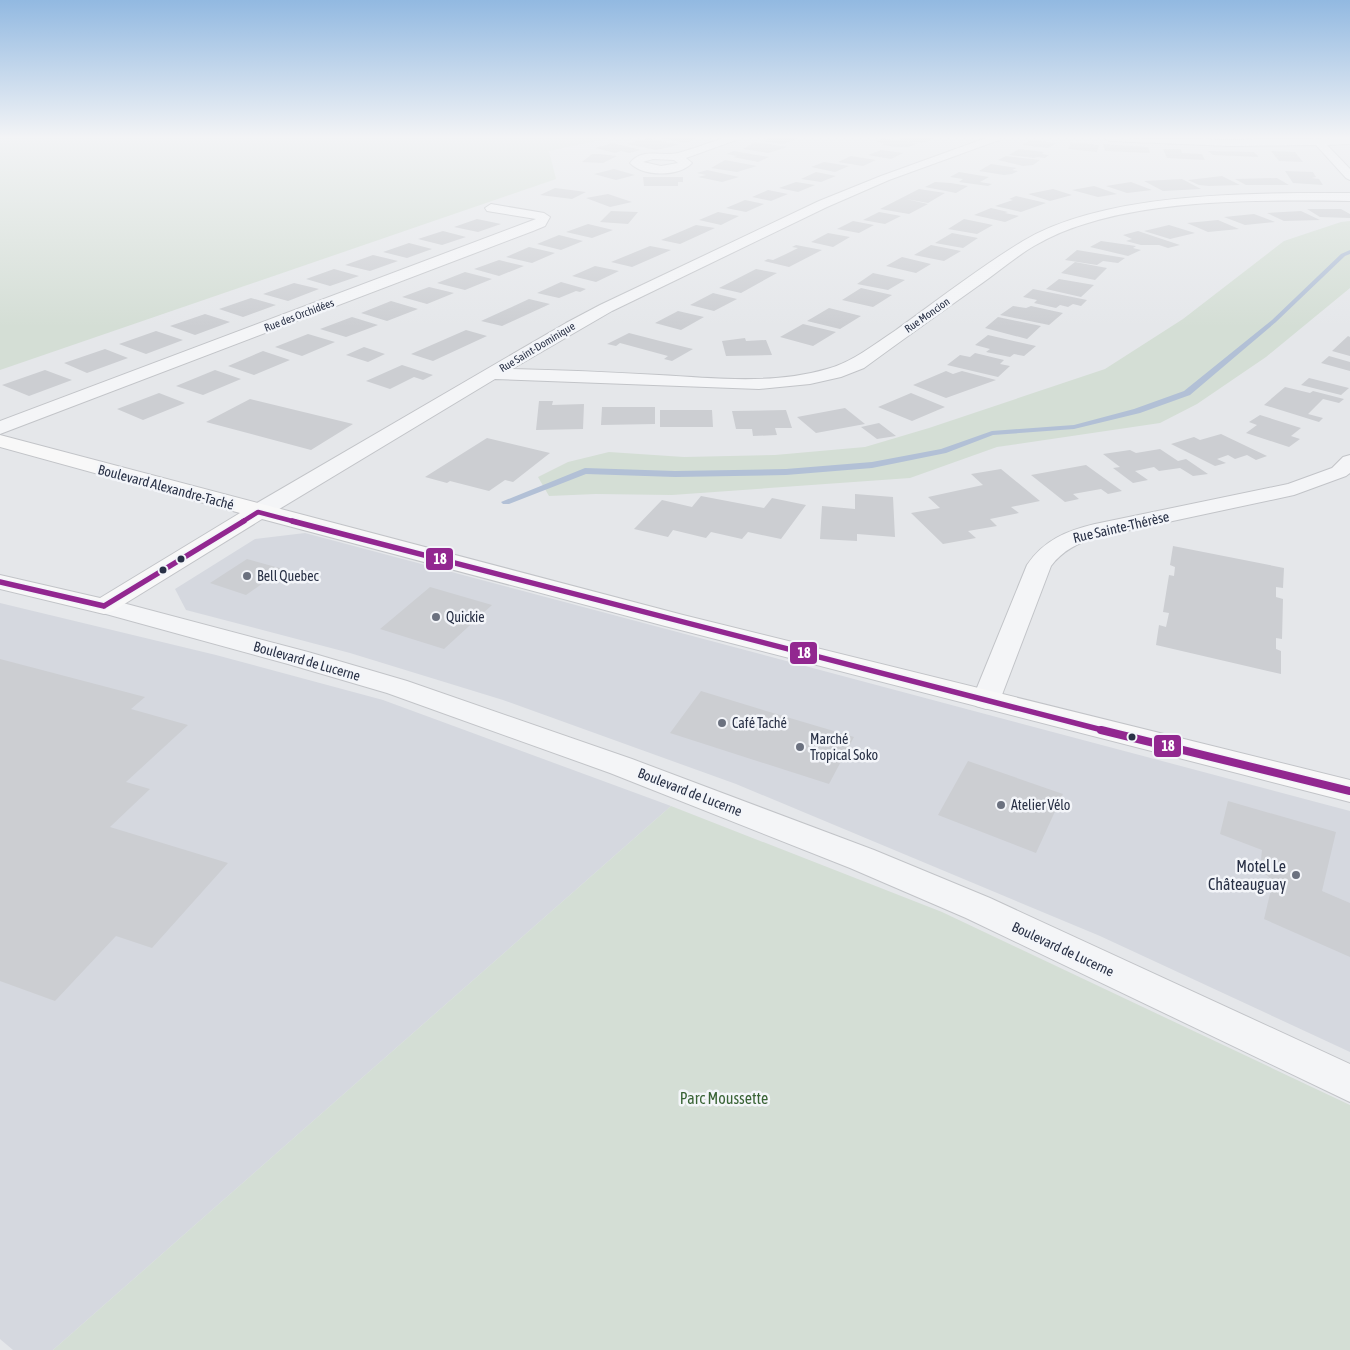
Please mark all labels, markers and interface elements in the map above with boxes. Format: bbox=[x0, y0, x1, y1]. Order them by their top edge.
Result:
street label: Rue Moncion bbox=[902, 295, 952, 335]
street label: Rue des Orchidées bbox=[263, 296, 336, 334]
street label: Rue Saint-Dominique bbox=[497, 320, 577, 374]
street label: Boulevard Alexandre-Taché bbox=[96, 461, 236, 513]
street label: Rue Sainte-Thérèse bbox=[1071, 508, 1171, 546]
line badge: 18 bbox=[425, 547, 454, 571]
text: 18 bbox=[433, 551, 447, 567]
unlabelled marker bbox=[176, 554, 186, 564]
unlabelled marker bbox=[158, 565, 168, 575]
place label: Bell Quebec bbox=[257, 568, 320, 584]
marker: Bell Quebec bbox=[241, 570, 253, 582]
place label: Quickie bbox=[446, 609, 485, 625]
marker: Quickie bbox=[430, 611, 442, 623]
street label: Boulevard de Lucerne bbox=[252, 638, 362, 684]
line badge: 18 bbox=[789, 641, 818, 665]
text: 18 bbox=[797, 645, 811, 661]
place label: Café Taché bbox=[732, 715, 787, 731]
marker: Café Taché bbox=[716, 717, 728, 729]
place label: Marché Tropical Soko bbox=[810, 731, 878, 763]
unlabelled marker bbox=[1127, 732, 1137, 742]
line badge: 18 bbox=[1153, 734, 1182, 758]
text: 18 bbox=[1161, 738, 1175, 754]
marker: Marché Tropical Soko bbox=[794, 741, 806, 753]
street label: Boulevard de Lucerne bbox=[636, 765, 744, 819]
place label: Atelier Vélo bbox=[1011, 797, 1070, 813]
marker: Atelier Vélo bbox=[995, 799, 1007, 811]
place label: Motel Le Châteauguay bbox=[1208, 857, 1286, 894]
marker: Motel Le Châteauguay bbox=[1290, 869, 1302, 881]
street label: Boulevard de Lucerne bbox=[1010, 918, 1116, 980]
park label: Parc Moussette bbox=[680, 1089, 768, 1107]

